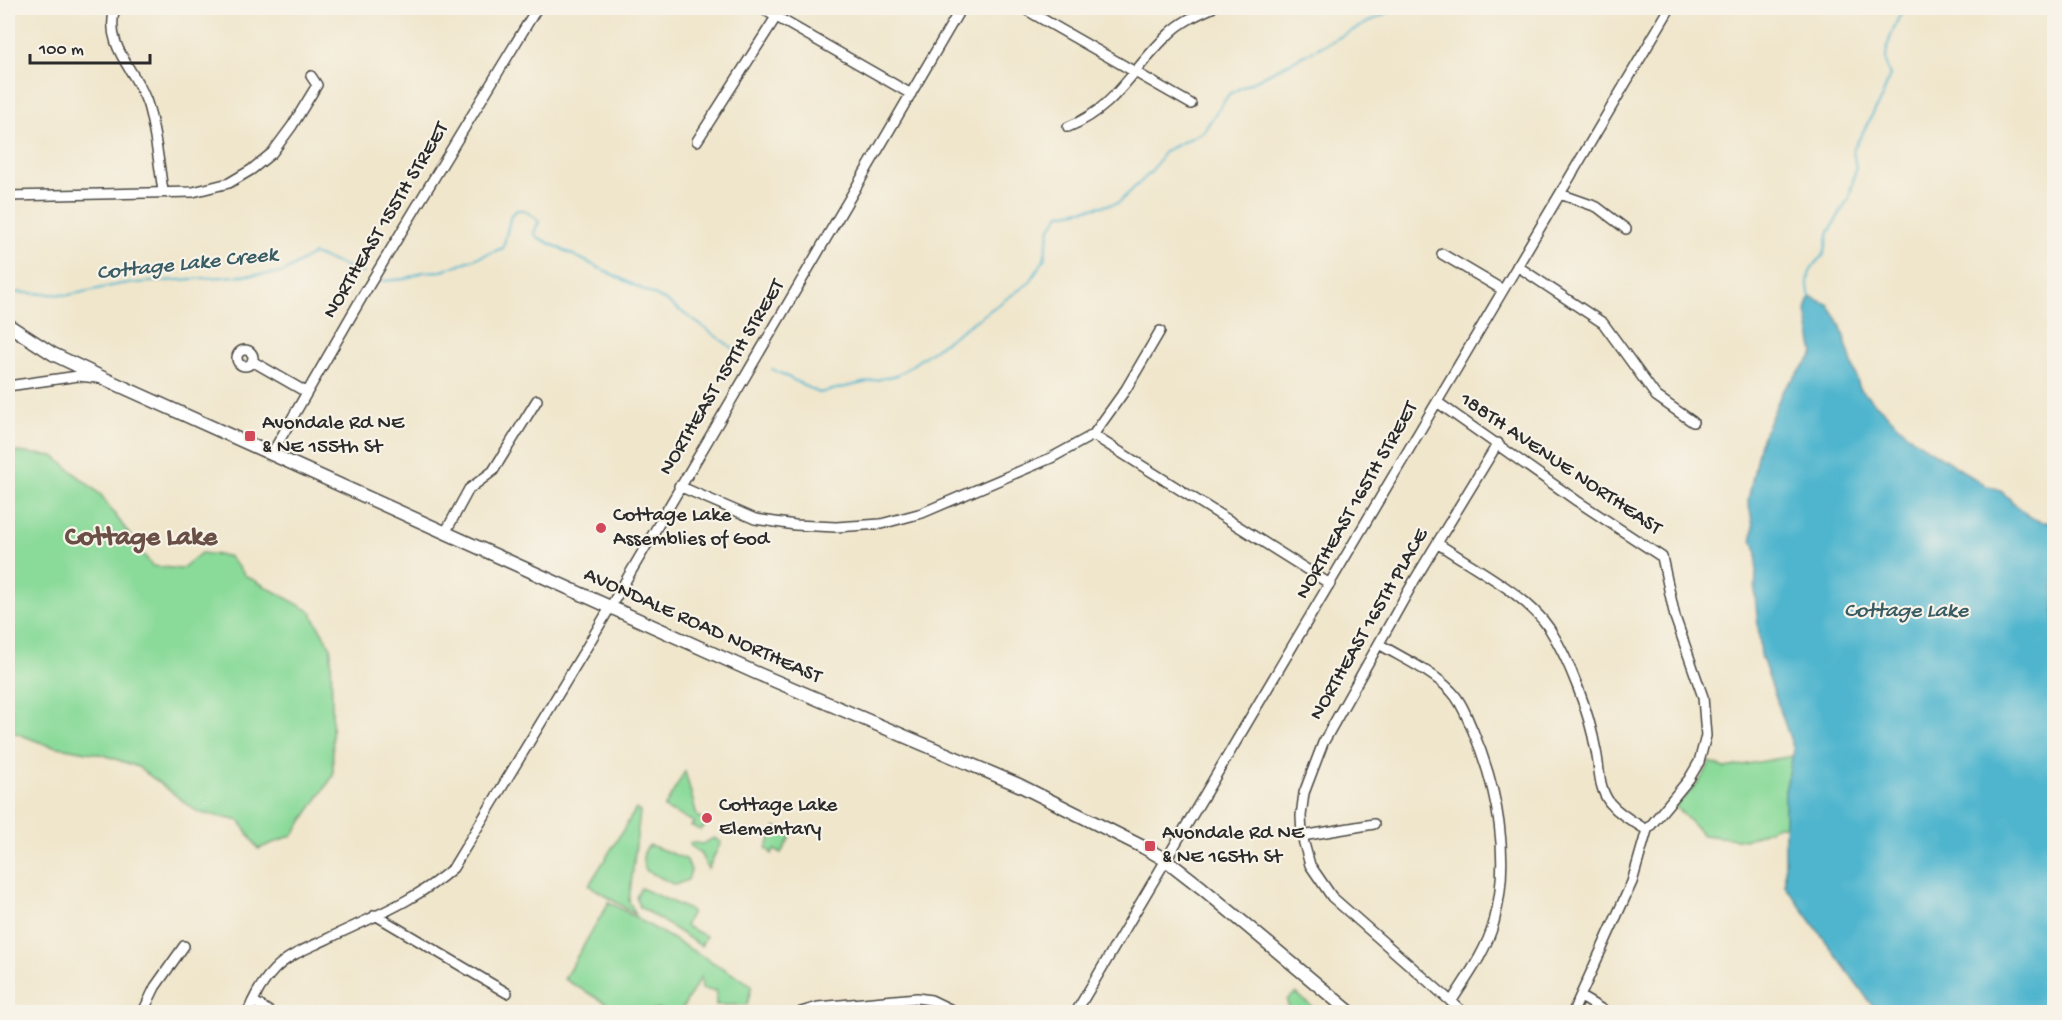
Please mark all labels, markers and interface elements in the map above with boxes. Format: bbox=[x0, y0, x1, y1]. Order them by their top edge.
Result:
scale bar bbox=[30, 27, 150, 65]
text: 100 m bbox=[38, 40, 84, 61]
street label: NORTHEAST 155TH STREET bbox=[319, 118, 456, 324]
water label: Cottage Lake Creek bbox=[95, 242, 281, 287]
street label: NORTHEAST 159TH STREET bbox=[655, 275, 792, 480]
street label: 188TH AVENUE NORTHEAST bbox=[1453, 387, 1667, 542]
street label: NORTHEAST 165TH STREET bbox=[1291, 397, 1425, 604]
place label: Avondale Rd NE & NE 155th St bbox=[262, 412, 405, 461]
marker: Avondale Rd NE & NE 155th St bbox=[243, 429, 257, 443]
place label: Cottage Lake Assemblies of God bbox=[613, 504, 771, 553]
marker: Cottage Lake Assemblies of God bbox=[594, 521, 608, 535]
district label: Cottage Lake bbox=[65, 523, 218, 555]
street label: NORTHEAST 165TH PLACE bbox=[1305, 524, 1436, 725]
street label: AVONDALE ROAD NORTHEAST bbox=[579, 563, 826, 691]
water label: Cottage Lake bbox=[1844, 599, 1970, 625]
place label: Cottage Lake Elementary bbox=[719, 794, 839, 843]
marker: Cottage Lake Elementary bbox=[700, 811, 714, 825]
place label: Avondale Rd NE & NE 165th St bbox=[1162, 822, 1305, 871]
marker: Avondale Rd NE & NE 165th St bbox=[1143, 839, 1157, 853]

